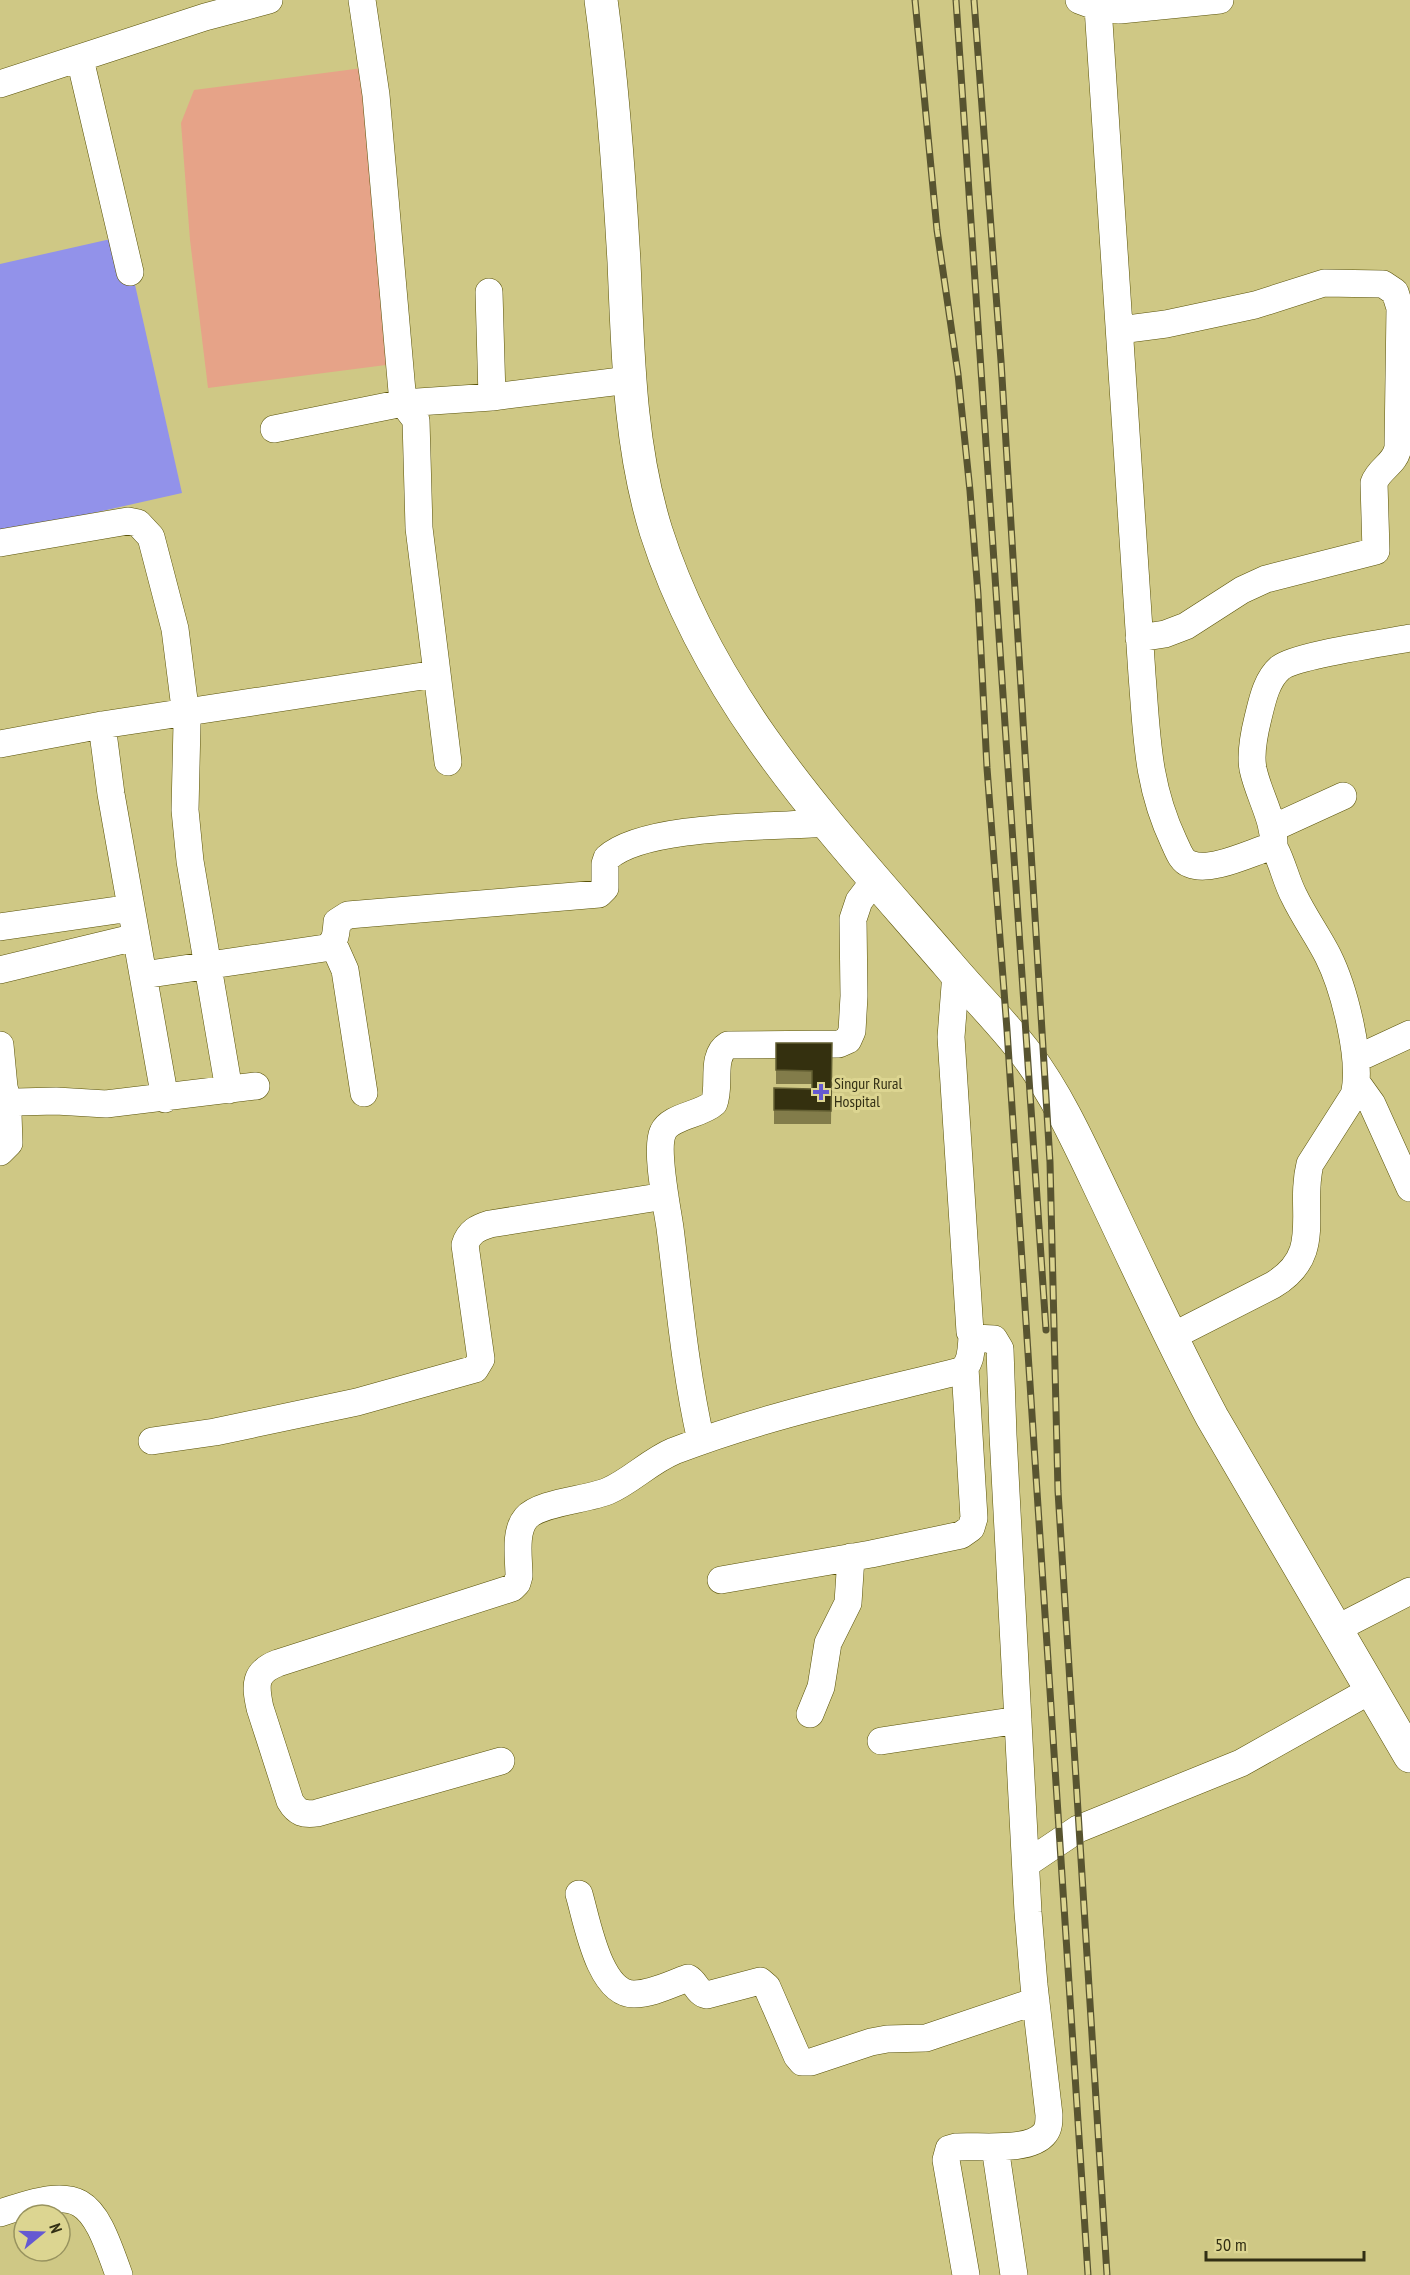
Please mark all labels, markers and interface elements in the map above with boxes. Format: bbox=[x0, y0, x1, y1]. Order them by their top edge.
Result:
place label: Singur Rural Hospital bbox=[834, 1073, 902, 1111]
marker: Singur Rural Hospital bbox=[812, 1083, 830, 1101]
north arrow bbox=[12, 2203, 72, 2263]
text: N bbox=[45, 2221, 67, 2235]
scale bar bbox=[1206, 2224, 1364, 2262]
text: 50 m bbox=[1215, 2233, 1247, 2256]

